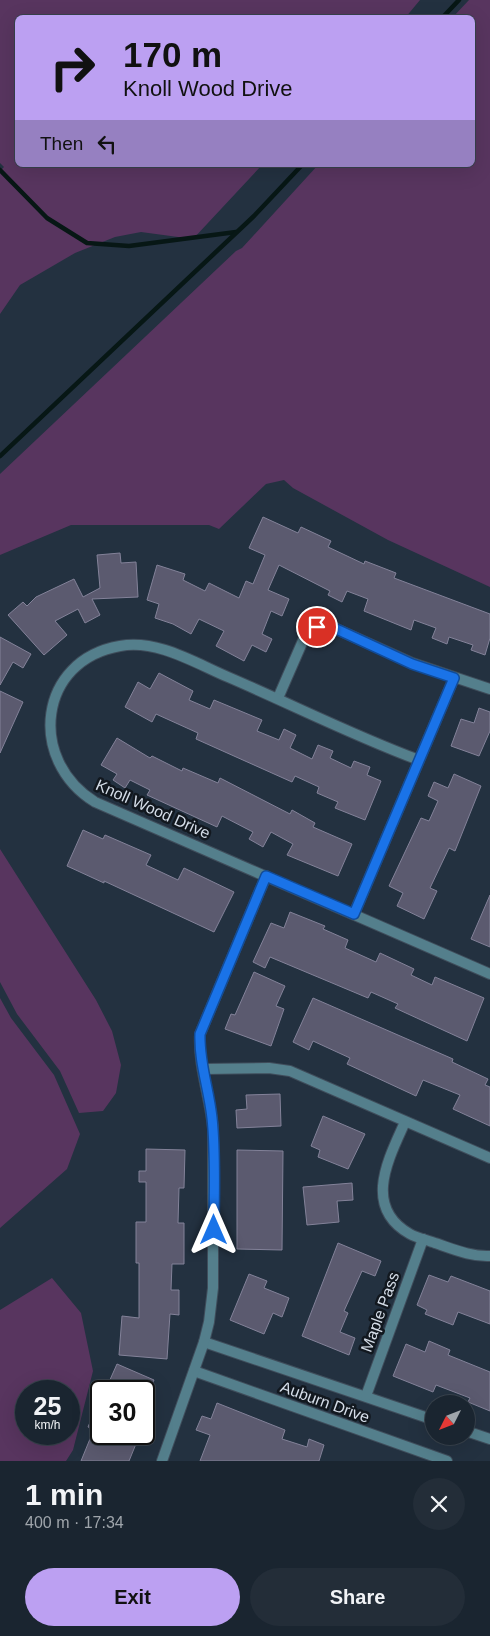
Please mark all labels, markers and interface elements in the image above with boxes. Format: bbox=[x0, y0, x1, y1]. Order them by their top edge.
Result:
icon: right bbox=[40, 35, 105, 100]
text: 170 m bbox=[123, 35, 222, 74]
text: Knoll Wood Drive bbox=[123, 76, 293, 101]
icon: left bbox=[93, 130, 121, 158]
text: Then bbox=[40, 133, 83, 154]
pin bbox=[296, 606, 338, 648]
icon: arrive bbox=[303, 613, 331, 641]
street label: Knoll Wood Drive bbox=[93, 776, 213, 842]
position arrow bbox=[187, 1203, 239, 1255]
street label: Maple Pass bbox=[358, 1270, 402, 1354]
street label: Auburn Drive bbox=[278, 1378, 372, 1426]
speed limit sign: 30 bbox=[90, 1380, 155, 1445]
text: 25 bbox=[34, 1392, 61, 1420]
north arrow bbox=[425, 1395, 475, 1445]
map controls bbox=[425, 1395, 475, 1445]
text: km/h bbox=[34, 1418, 61, 1432]
text: 1 min bbox=[25, 1478, 103, 1511]
button: close bbox=[413, 1478, 465, 1530]
text: 400 m · 17:34 bbox=[25, 1514, 124, 1531]
button: Exit bbox=[25, 1568, 240, 1626]
button: Share bbox=[250, 1568, 465, 1626]

